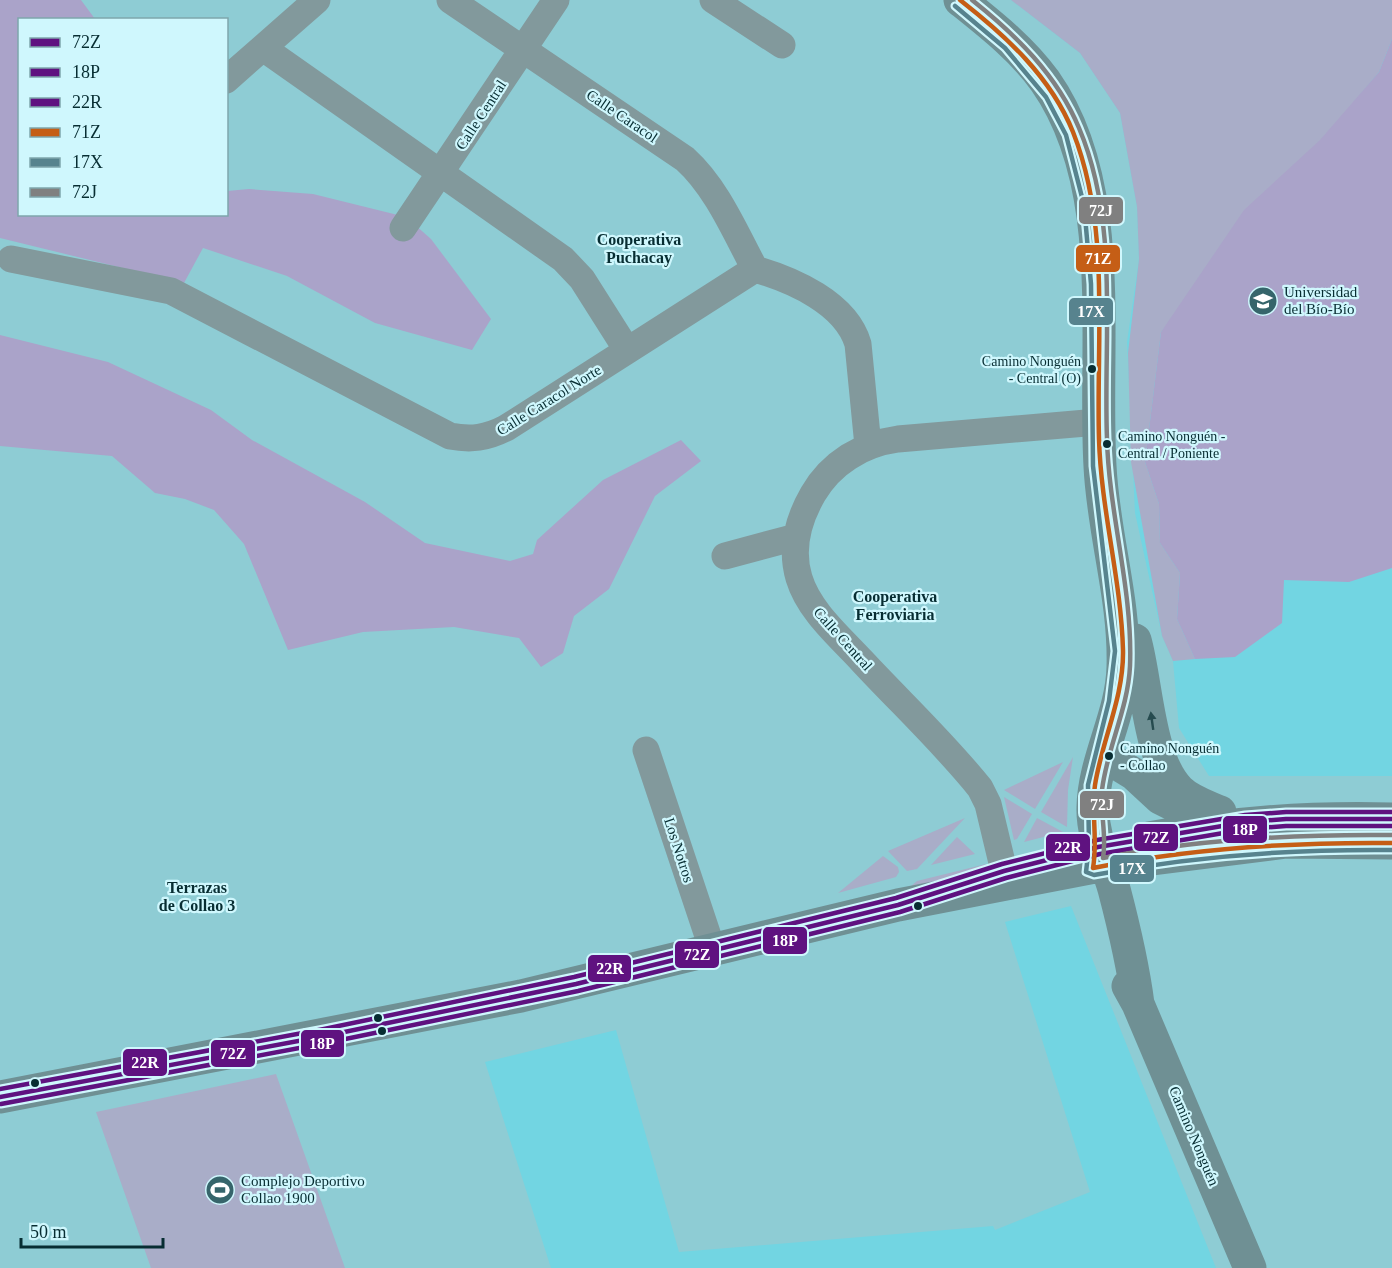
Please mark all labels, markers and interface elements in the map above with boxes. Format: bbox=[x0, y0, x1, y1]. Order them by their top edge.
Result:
legend bbox=[18, 18, 228, 216]
text: 72Z bbox=[72, 32, 101, 52]
text: 18P bbox=[72, 62, 100, 82]
street label: Calle Central bbox=[453, 77, 509, 153]
street label: Calle Caracol bbox=[584, 86, 660, 146]
text: 22R bbox=[72, 92, 102, 112]
text: 71Z bbox=[72, 122, 101, 142]
text: 17X bbox=[72, 152, 103, 172]
text: 72J bbox=[72, 182, 97, 202]
line badge: 72J bbox=[1078, 196, 1124, 225]
text: 72J bbox=[1089, 202, 1113, 219]
district label: Cooperativa Puchacay bbox=[597, 231, 681, 267]
line badge: 71Z bbox=[1075, 244, 1121, 273]
text: 71Z bbox=[1085, 250, 1111, 267]
place label: Universidad del Bío-Bío bbox=[1284, 284, 1358, 317]
school or university icon: Universidad del Bío-Bío bbox=[1247, 285, 1279, 317]
line badge: 17X bbox=[1068, 297, 1114, 326]
text: 17X bbox=[1077, 303, 1105, 320]
place label: Camino Nonguén - Central (O) bbox=[982, 354, 1081, 387]
street label: Calle Caracol Norte bbox=[494, 361, 604, 439]
marker: Camino Nonguén - Central (O) bbox=[1086, 363, 1098, 375]
place label: Camino Nonguén - Central / Poniente bbox=[1118, 429, 1226, 461]
marker: Camino Nonguén - Central / Poniente bbox=[1101, 438, 1113, 450]
district label: Cooperativa Ferroviaria bbox=[853, 588, 937, 623]
street label: Calle Central bbox=[810, 604, 876, 674]
one-way arrow bbox=[1147, 712, 1156, 731]
place label: Camino Nonguén - Collao bbox=[1120, 741, 1219, 773]
marker: Camino Nonguén - Collao bbox=[1103, 750, 1115, 762]
line badge: 72J bbox=[1079, 790, 1125, 819]
text: 72J bbox=[1090, 796, 1114, 813]
line badge: 18P bbox=[1222, 815, 1268, 844]
street label: Los Notros bbox=[661, 816, 697, 885]
text: 18P bbox=[1232, 821, 1258, 838]
line badge: 72Z bbox=[1133, 823, 1179, 852]
text: 72Z bbox=[1143, 829, 1169, 846]
line badge: 22R bbox=[1045, 833, 1091, 862]
text: 22R bbox=[1054, 839, 1082, 856]
line badge: 17X bbox=[1109, 854, 1155, 883]
text: 17X bbox=[1118, 860, 1146, 877]
district label: Terrazas de Collao 3 bbox=[159, 879, 235, 914]
unlabelled marker bbox=[912, 900, 924, 912]
line badge: 18P bbox=[762, 926, 808, 955]
text: 18P bbox=[772, 932, 798, 949]
line badge: 72Z bbox=[674, 940, 720, 969]
text: 72Z bbox=[684, 946, 710, 963]
line badge: 22R bbox=[587, 954, 632, 983]
text: 22R bbox=[596, 960, 624, 977]
unlabelled marker bbox=[372, 1012, 384, 1024]
unlabelled marker bbox=[376, 1025, 388, 1037]
line badge: 18P bbox=[300, 1029, 345, 1058]
text: 18P bbox=[309, 1035, 335, 1052]
line badge: 72Z bbox=[210, 1039, 256, 1068]
text: 72Z bbox=[220, 1045, 246, 1062]
line badge: 22R bbox=[122, 1048, 168, 1077]
text: 22R bbox=[131, 1054, 159, 1071]
unlabelled marker bbox=[29, 1077, 41, 1089]
street label: Camino Nonguén bbox=[1166, 1084, 1222, 1188]
place label: Complejo Deportivo Collao 1900 bbox=[241, 1173, 365, 1206]
sports icon: Complejo Deportivo Collao 1900 bbox=[204, 1174, 236, 1206]
scale bar bbox=[21, 1211, 164, 1249]
text: 50 m bbox=[30, 1222, 67, 1242]

